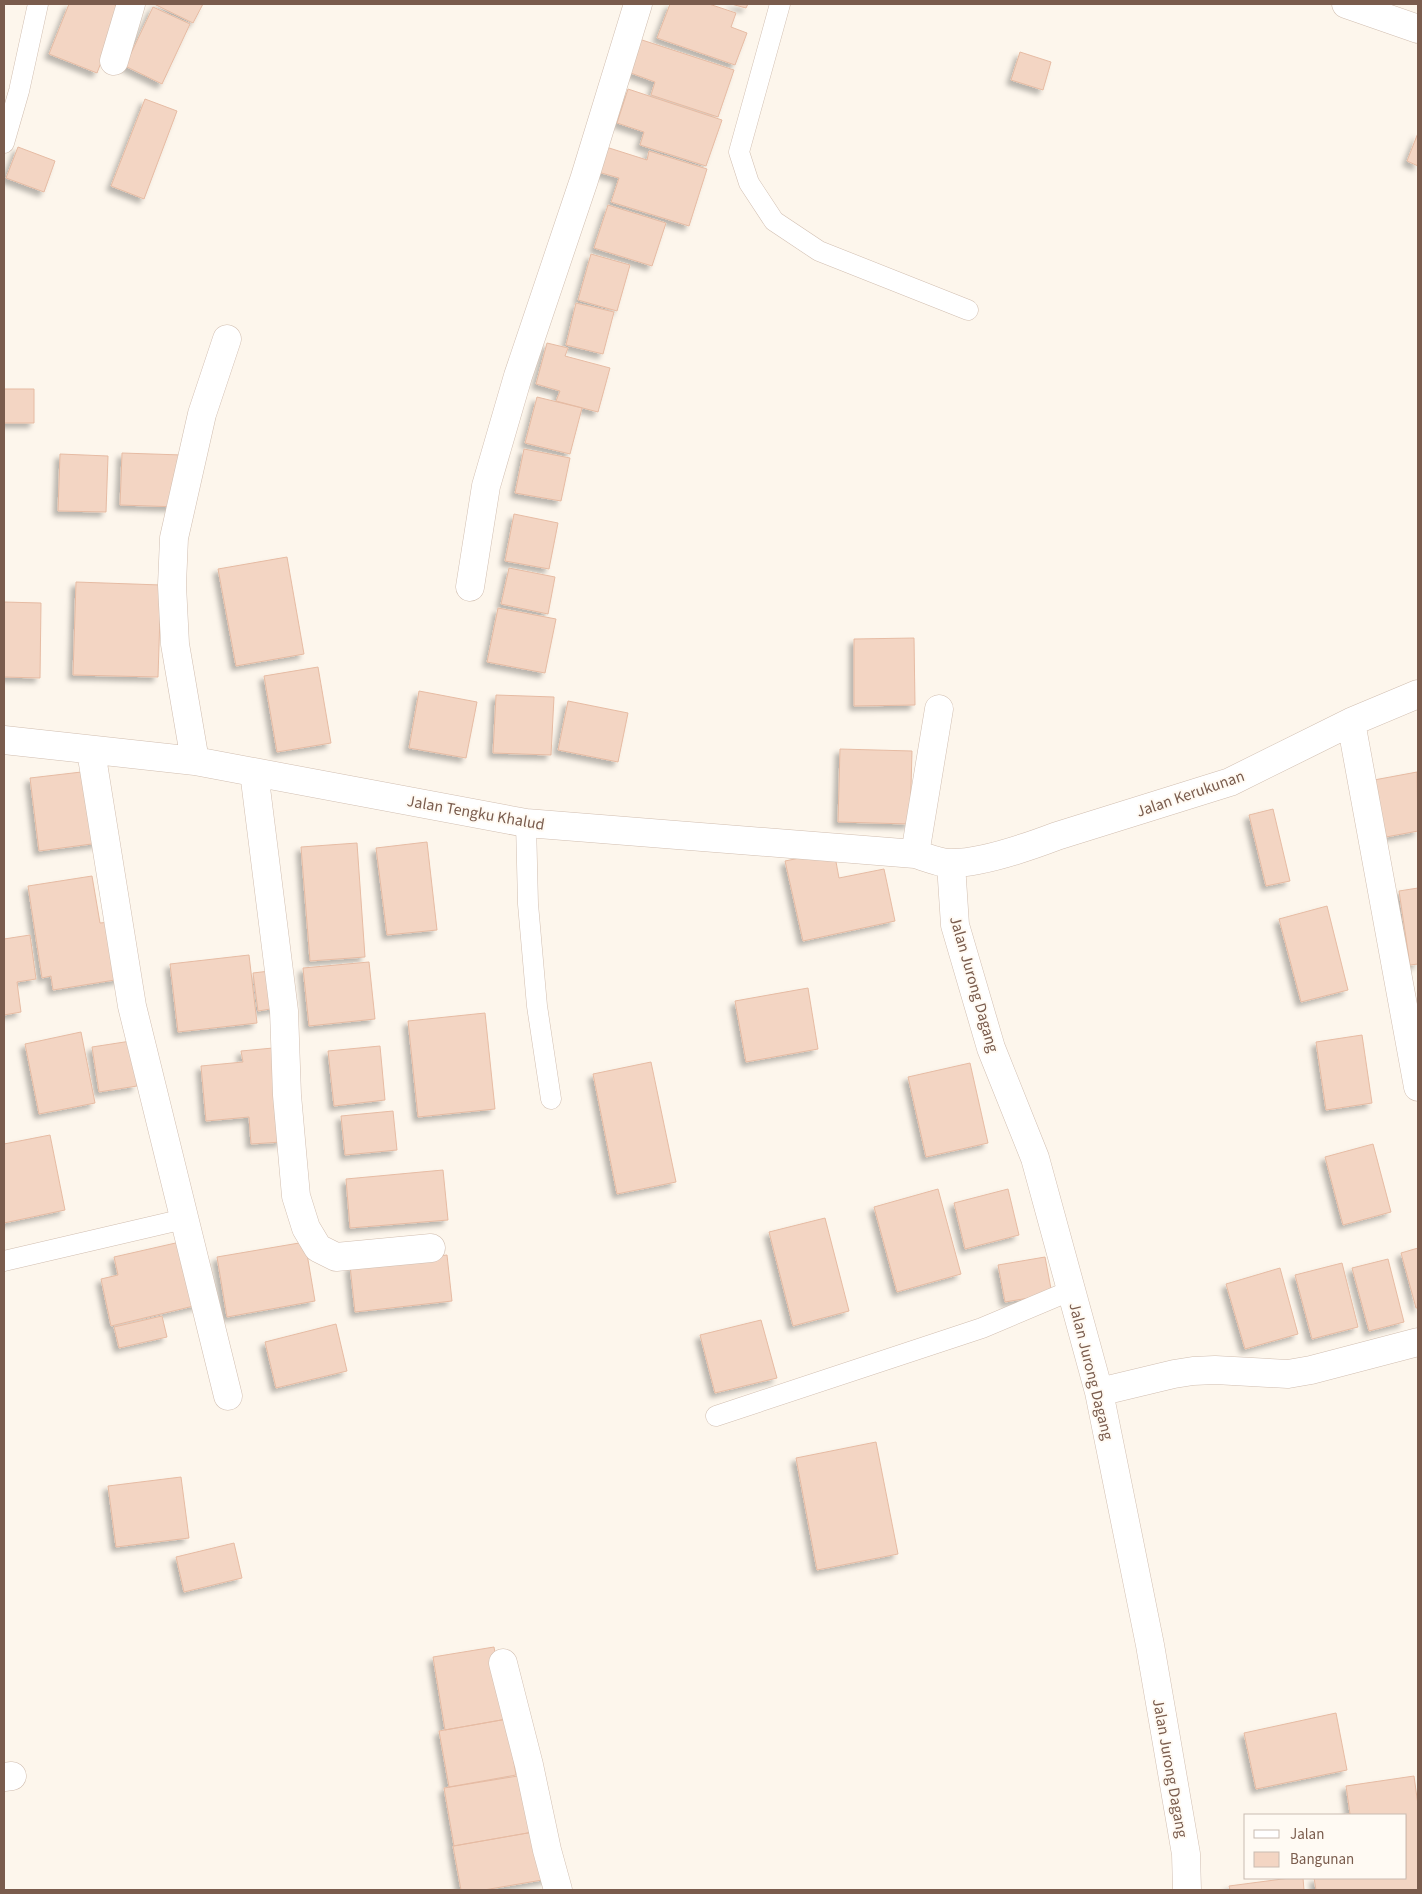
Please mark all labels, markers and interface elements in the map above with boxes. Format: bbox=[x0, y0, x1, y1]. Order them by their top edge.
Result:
street label: Jalan Kerukunan bbox=[1133, 765, 1247, 823]
street label: Jalan Tengku Khalud bbox=[405, 790, 546, 836]
street label: Jalan Jurong Dagang bbox=[944, 914, 1004, 1055]
street label: Jalan Jurong Dagang bbox=[1063, 1300, 1119, 1442]
street label: Jalan Jurong Dagang bbox=[1147, 1697, 1193, 1839]
legend bbox=[1244, 1814, 1407, 1879]
text: Jalan bbox=[1290, 1824, 1324, 1845]
text: Bangunan bbox=[1290, 1849, 1354, 1870]

